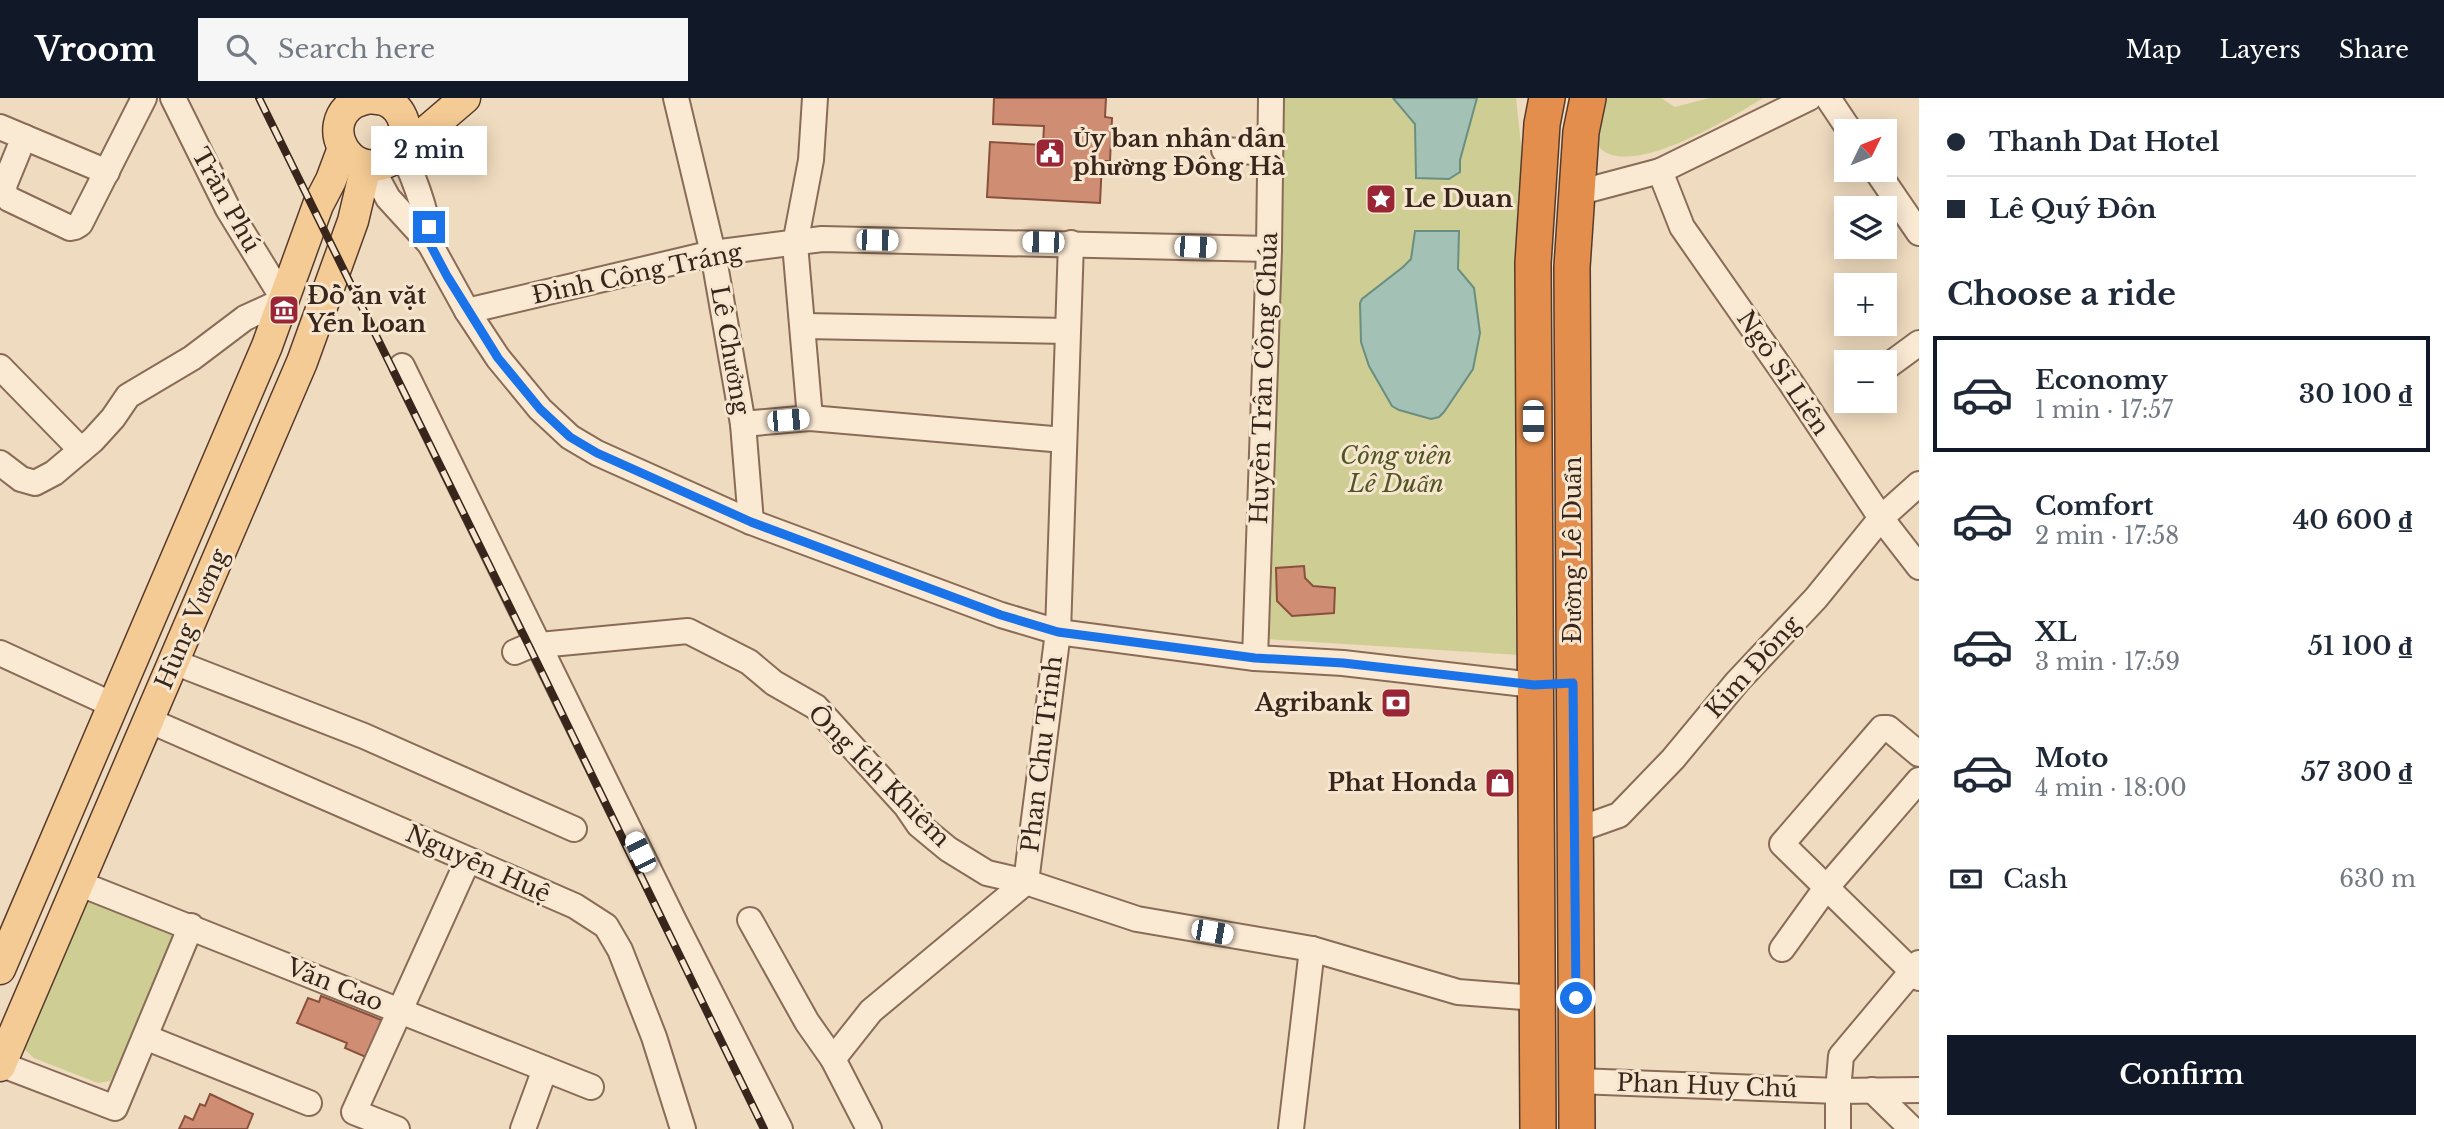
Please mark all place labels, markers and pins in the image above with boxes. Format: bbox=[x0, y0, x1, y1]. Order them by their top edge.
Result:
place label: Ủy ban nhân dân phường Đông Hà bbox=[1073, 124, 1286, 181]
public building icon: Ủy ban nhân dân phường Đông Hà bbox=[1033, 136, 1067, 170]
place icon: Le Duan bbox=[1364, 182, 1398, 216]
place label: Le Duan bbox=[1404, 184, 1513, 213]
place label: Đồ ăn vặt Yến Loan bbox=[306, 281, 427, 338]
museum icon: Đồ ăn vặt Yến Loan bbox=[267, 293, 301, 327]
bank icon: Agribank bbox=[1379, 686, 1413, 720]
place label: Agribank bbox=[1254, 688, 1374, 717]
shop icon: Phat Honda bbox=[1483, 766, 1517, 800]
place label: Phat Honda bbox=[1327, 768, 1477, 797]

